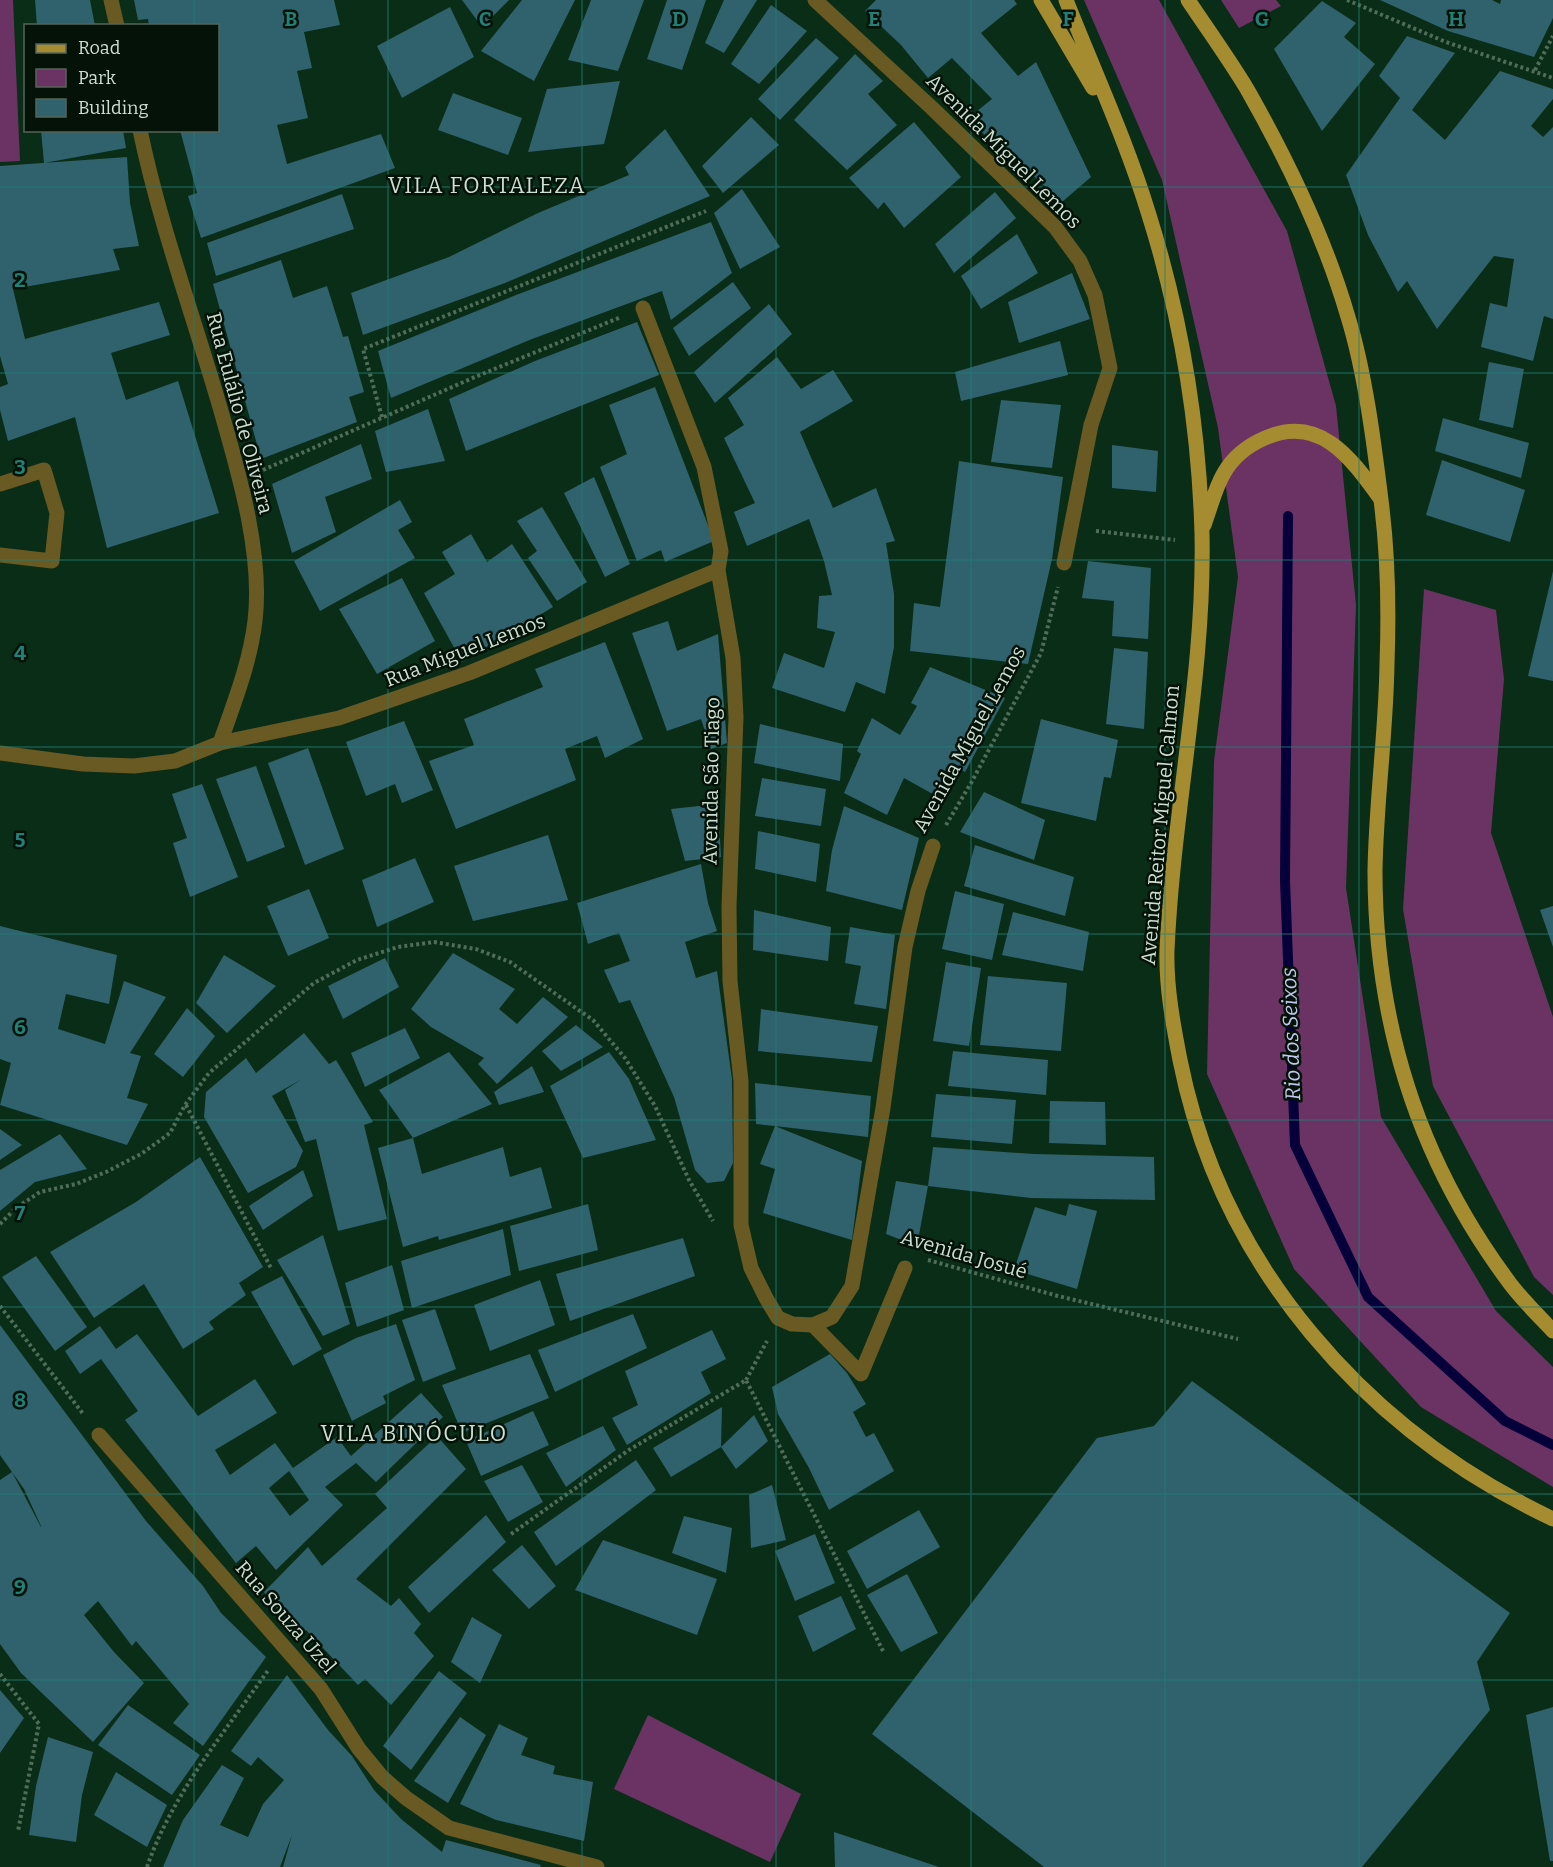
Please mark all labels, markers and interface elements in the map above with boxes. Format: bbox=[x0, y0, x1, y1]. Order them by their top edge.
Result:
text: B bbox=[285, 7, 298, 31]
text: C bbox=[479, 7, 491, 31]
text: D bbox=[672, 7, 686, 31]
text: E bbox=[868, 7, 880, 31]
text: F bbox=[1062, 7, 1074, 31]
text: G bbox=[1255, 7, 1269, 31]
text: H bbox=[1448, 7, 1464, 31]
legend bbox=[24, 24, 219, 132]
text: Road bbox=[78, 37, 121, 59]
text: Park bbox=[78, 67, 117, 89]
street label: Avenida Miguel Lemos bbox=[921, 68, 1087, 234]
text: Building bbox=[78, 97, 149, 119]
district label: VILA FORTALEZA bbox=[388, 172, 586, 199]
text: 2 bbox=[14, 268, 26, 292]
street label: Rua Eulálio de Oliveira bbox=[202, 310, 278, 516]
text: 3 bbox=[14, 455, 26, 479]
street label: Rua Miguel Lemos bbox=[381, 608, 549, 692]
text: 4 bbox=[14, 641, 26, 665]
street label: Avenida Miguel Lemos bbox=[908, 642, 1030, 836]
street label: Avenida Reitor Miguel Calmon bbox=[1136, 684, 1184, 966]
street label: Avenida São Tiago bbox=[698, 697, 724, 865]
text: 5 bbox=[15, 828, 26, 852]
water label: Rio dos Seixos bbox=[1276, 967, 1306, 1101]
text: 6 bbox=[14, 1015, 26, 1039]
text: 7 bbox=[15, 1201, 26, 1225]
street label: Avenida Josué bbox=[898, 1225, 1030, 1283]
text: 8 bbox=[14, 1388, 26, 1412]
district label: VILA BINÓCULO bbox=[320, 1420, 508, 1447]
street label: Rua Souza Uzel bbox=[231, 1556, 341, 1678]
text: 9 bbox=[14, 1575, 26, 1599]

